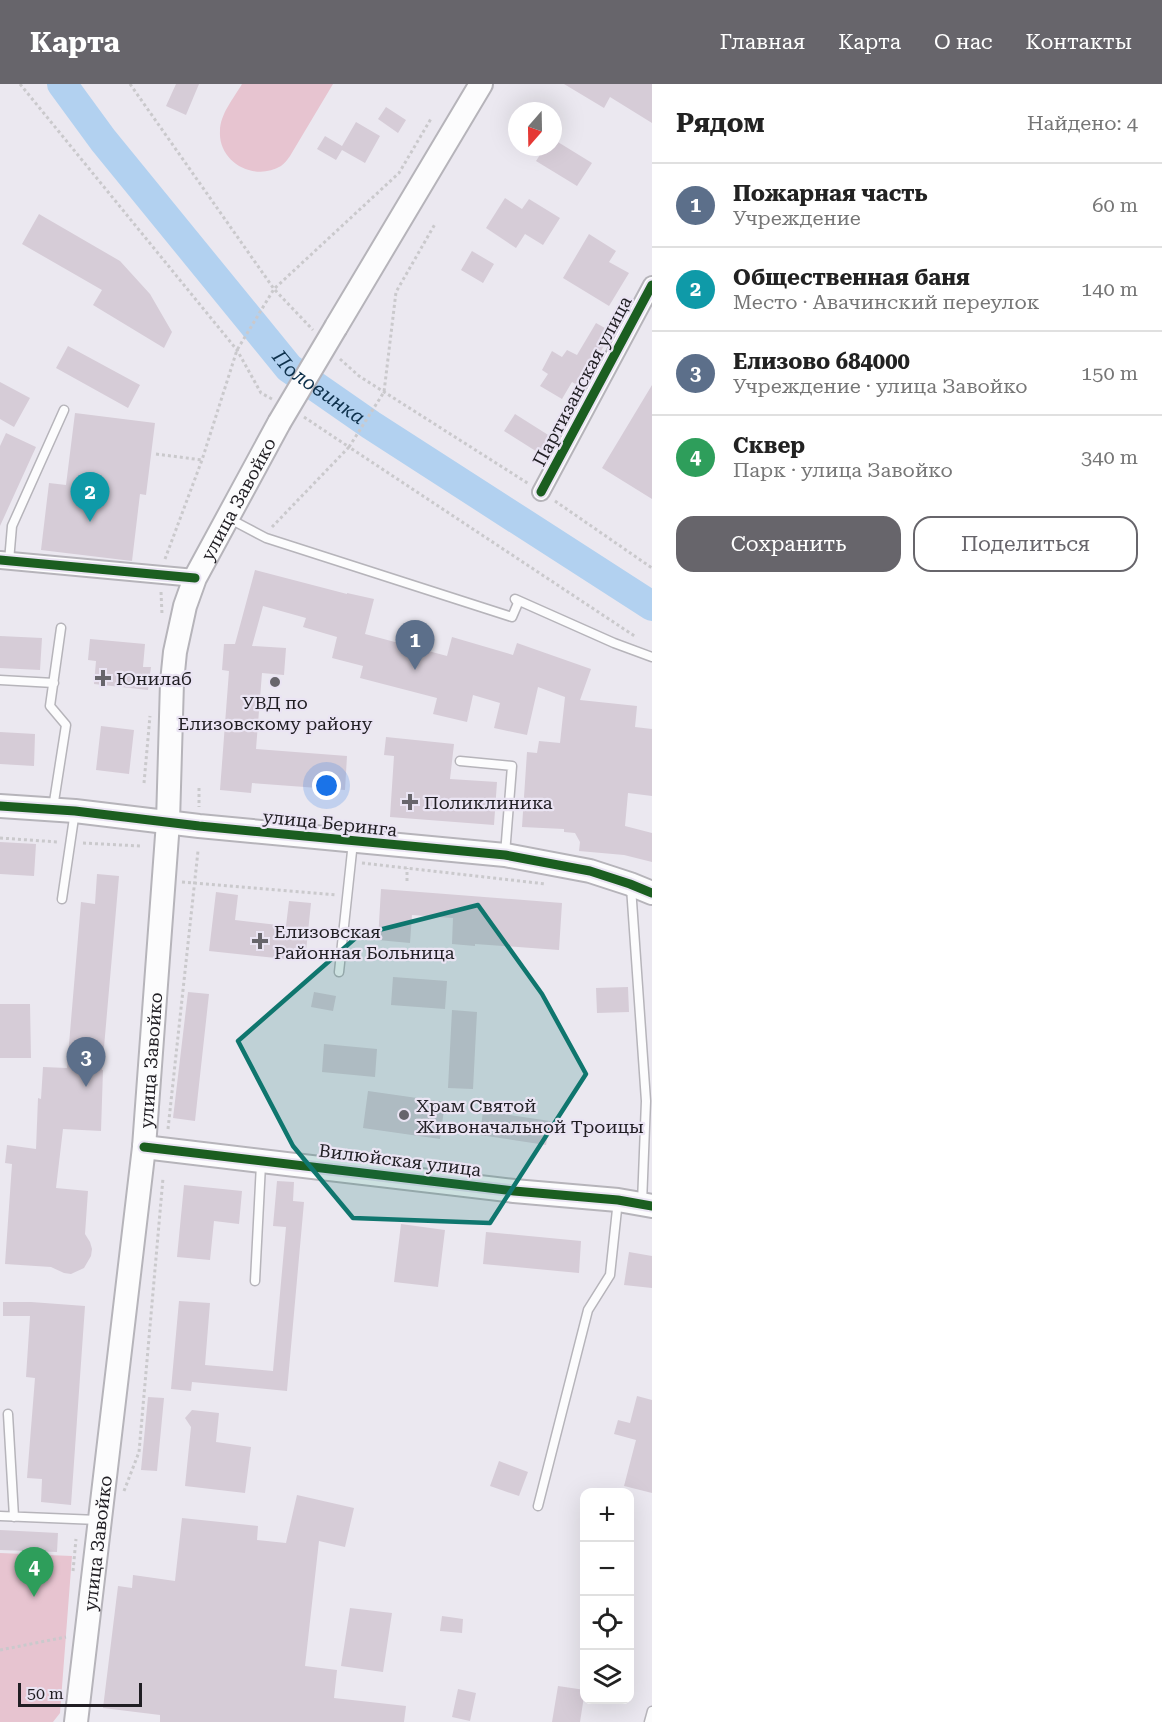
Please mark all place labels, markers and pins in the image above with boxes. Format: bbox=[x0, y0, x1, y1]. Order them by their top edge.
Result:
pin: 2 bbox=[70, 472, 110, 522]
pin: 1 bbox=[396, 620, 434, 670]
place label: Юнилаб bbox=[116, 668, 192, 689]
marker: Юнилаб bbox=[94, 669, 112, 687]
marker: УВД по Елизовскому району bbox=[268, 675, 282, 689]
place label: УВД по Елизовскому району bbox=[178, 692, 373, 734]
place label: Поликлиника bbox=[424, 792, 553, 813]
marker: Поликлиника bbox=[401, 793, 419, 811]
place label: Елизовская Районная Больница bbox=[274, 921, 455, 963]
marker: Елизовская Районная Больница bbox=[251, 932, 269, 950]
pin: 3 bbox=[66, 1038, 106, 1087]
place label: Храм Святой Живоначальной Троицы bbox=[416, 1095, 644, 1137]
marker: Храм Святой Живоначальной Троицы bbox=[397, 1108, 411, 1122]
pin: 4 bbox=[15, 1548, 54, 1597]

